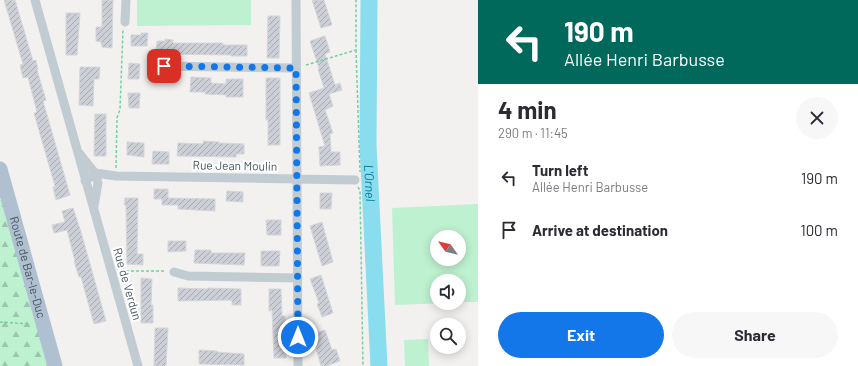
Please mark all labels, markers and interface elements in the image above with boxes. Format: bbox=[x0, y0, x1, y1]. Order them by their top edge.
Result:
text: 190 m bbox=[564, 14, 634, 48]
icon: left bbox=[498, 16, 550, 68]
text: Allée Henri Barbusse bbox=[564, 48, 725, 70]
pin bbox=[147, 49, 181, 83]
icon: arrive bbox=[153, 55, 175, 77]
text: 4 min bbox=[498, 95, 557, 124]
button: close bbox=[796, 97, 838, 139]
text: 290 m · 11:45 bbox=[498, 125, 568, 141]
street label: Rue Jean Moulin bbox=[193, 157, 277, 173]
text: Turn left bbox=[532, 161, 588, 179]
water label: L'Ornel bbox=[361, 164, 379, 202]
icon: left bbox=[498, 167, 520, 189]
text: 190 m bbox=[801, 169, 838, 187]
text: Allée Henri Barbusse bbox=[532, 179, 648, 195]
street label: Route de Bar-le-Duc bbox=[8, 214, 49, 320]
icon: arrive bbox=[498, 219, 520, 241]
text: Arrive at destination bbox=[532, 221, 668, 239]
text: 100 m bbox=[800, 221, 838, 239]
north arrow bbox=[430, 230, 466, 266]
map controls bbox=[430, 230, 466, 354]
street label: Rue de Verdun bbox=[111, 246, 145, 321]
button: sound bbox=[430, 274, 466, 310]
button: Exit bbox=[498, 312, 664, 358]
button: Share bbox=[672, 312, 838, 358]
position arrow bbox=[277, 316, 319, 358]
button: search bbox=[430, 318, 466, 354]

